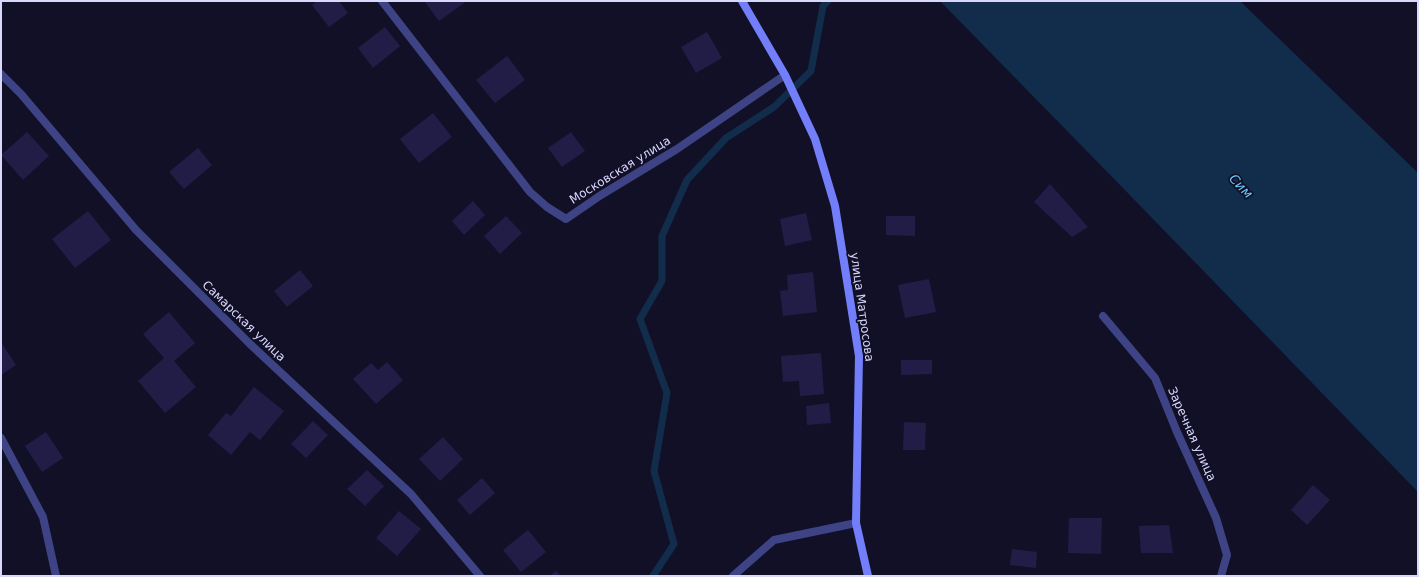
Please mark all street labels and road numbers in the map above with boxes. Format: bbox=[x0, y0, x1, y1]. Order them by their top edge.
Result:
street label: Московская улица bbox=[567, 133, 673, 207]
street label: улица Матросова bbox=[847, 252, 877, 362]
street label: Самарская улица bbox=[200, 278, 288, 364]
street label: Заречная улица bbox=[1165, 385, 1219, 483]

